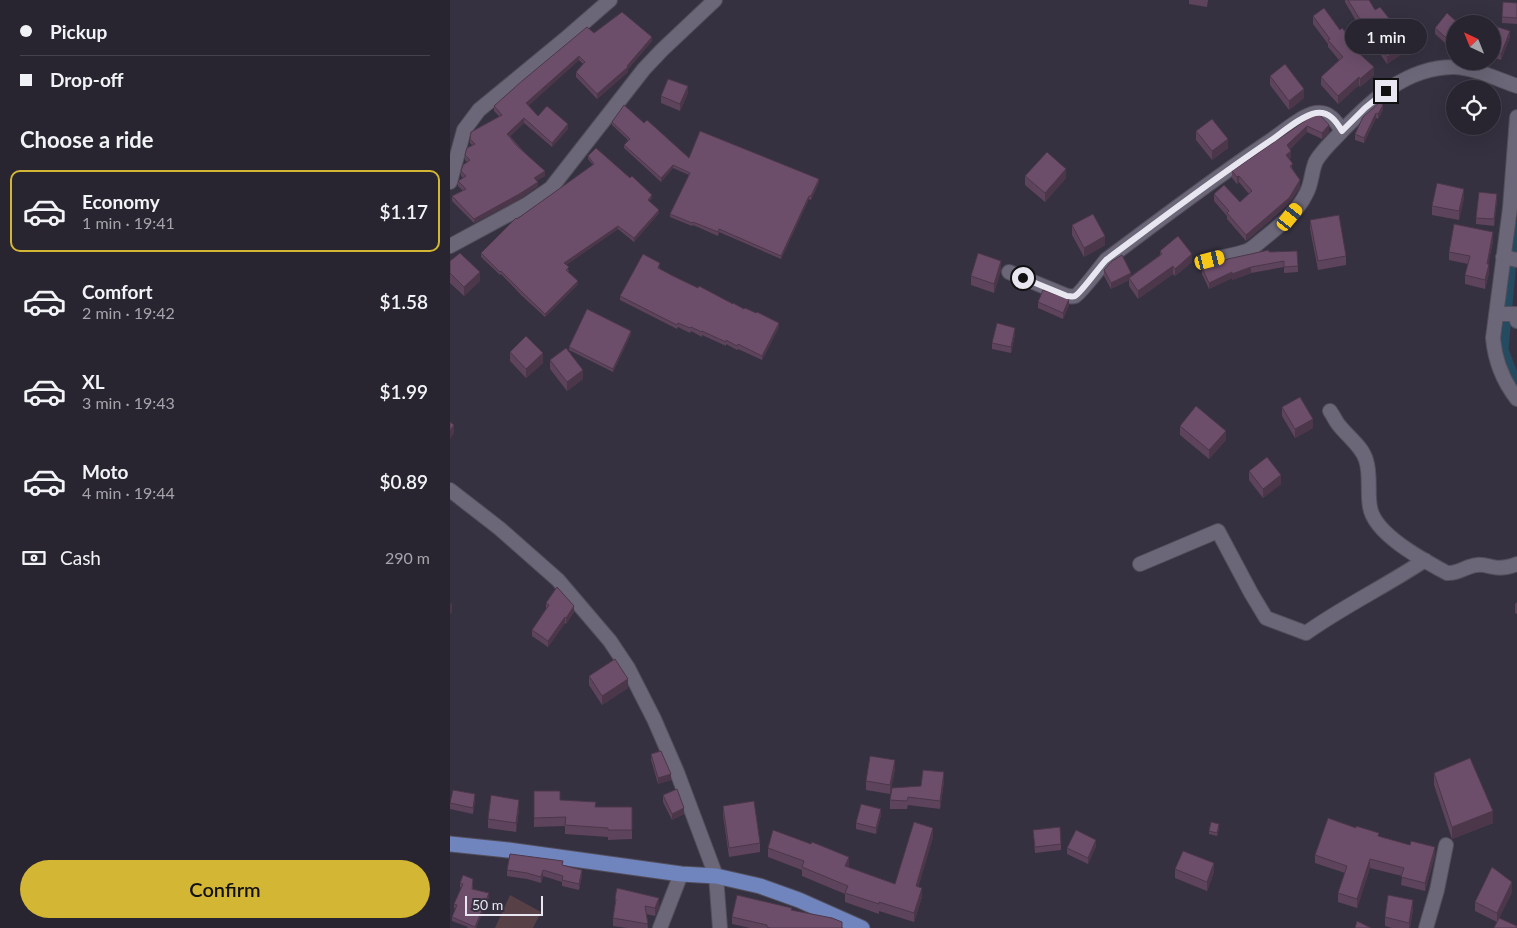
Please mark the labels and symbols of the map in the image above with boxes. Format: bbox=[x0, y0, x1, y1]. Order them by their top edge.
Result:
north arrow bbox=[1446, 15, 1501, 70]
callout: 1 min bbox=[1345, 18, 1427, 54]
route end bbox=[1375, 80, 1397, 102]
car bbox=[1274, 201, 1305, 233]
car bbox=[1193, 249, 1226, 271]
route start bbox=[1012, 267, 1034, 289]
scale bar bbox=[465, 893, 542, 916]

